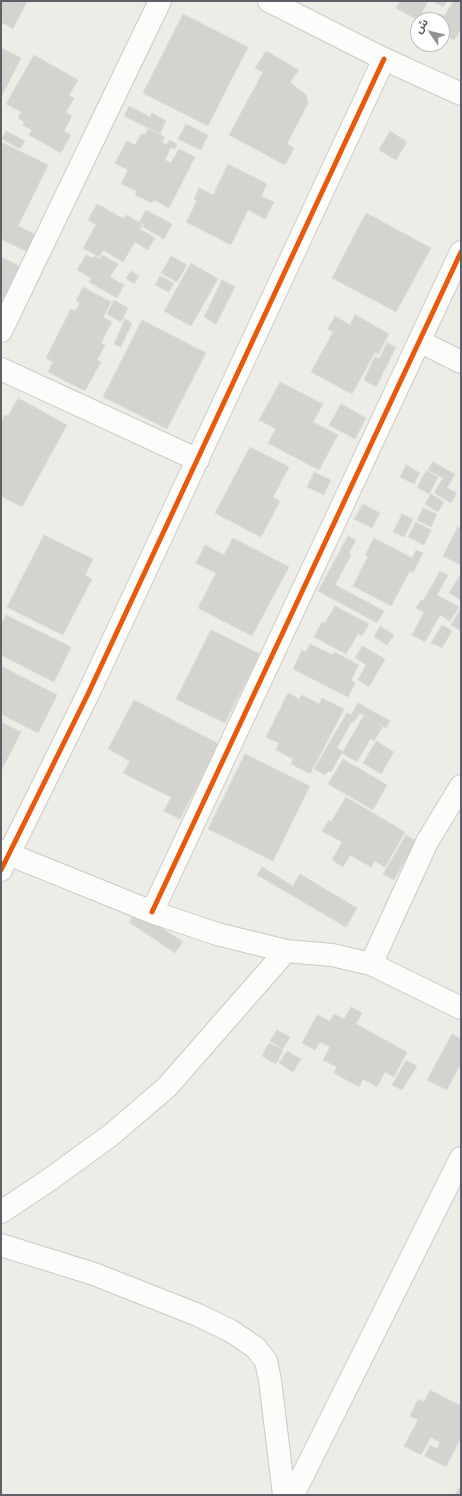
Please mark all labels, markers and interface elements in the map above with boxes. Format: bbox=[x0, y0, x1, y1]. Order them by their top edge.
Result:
north arrow bbox=[410, 12, 450, 52]
text: ش bbox=[410, 15, 431, 36]

